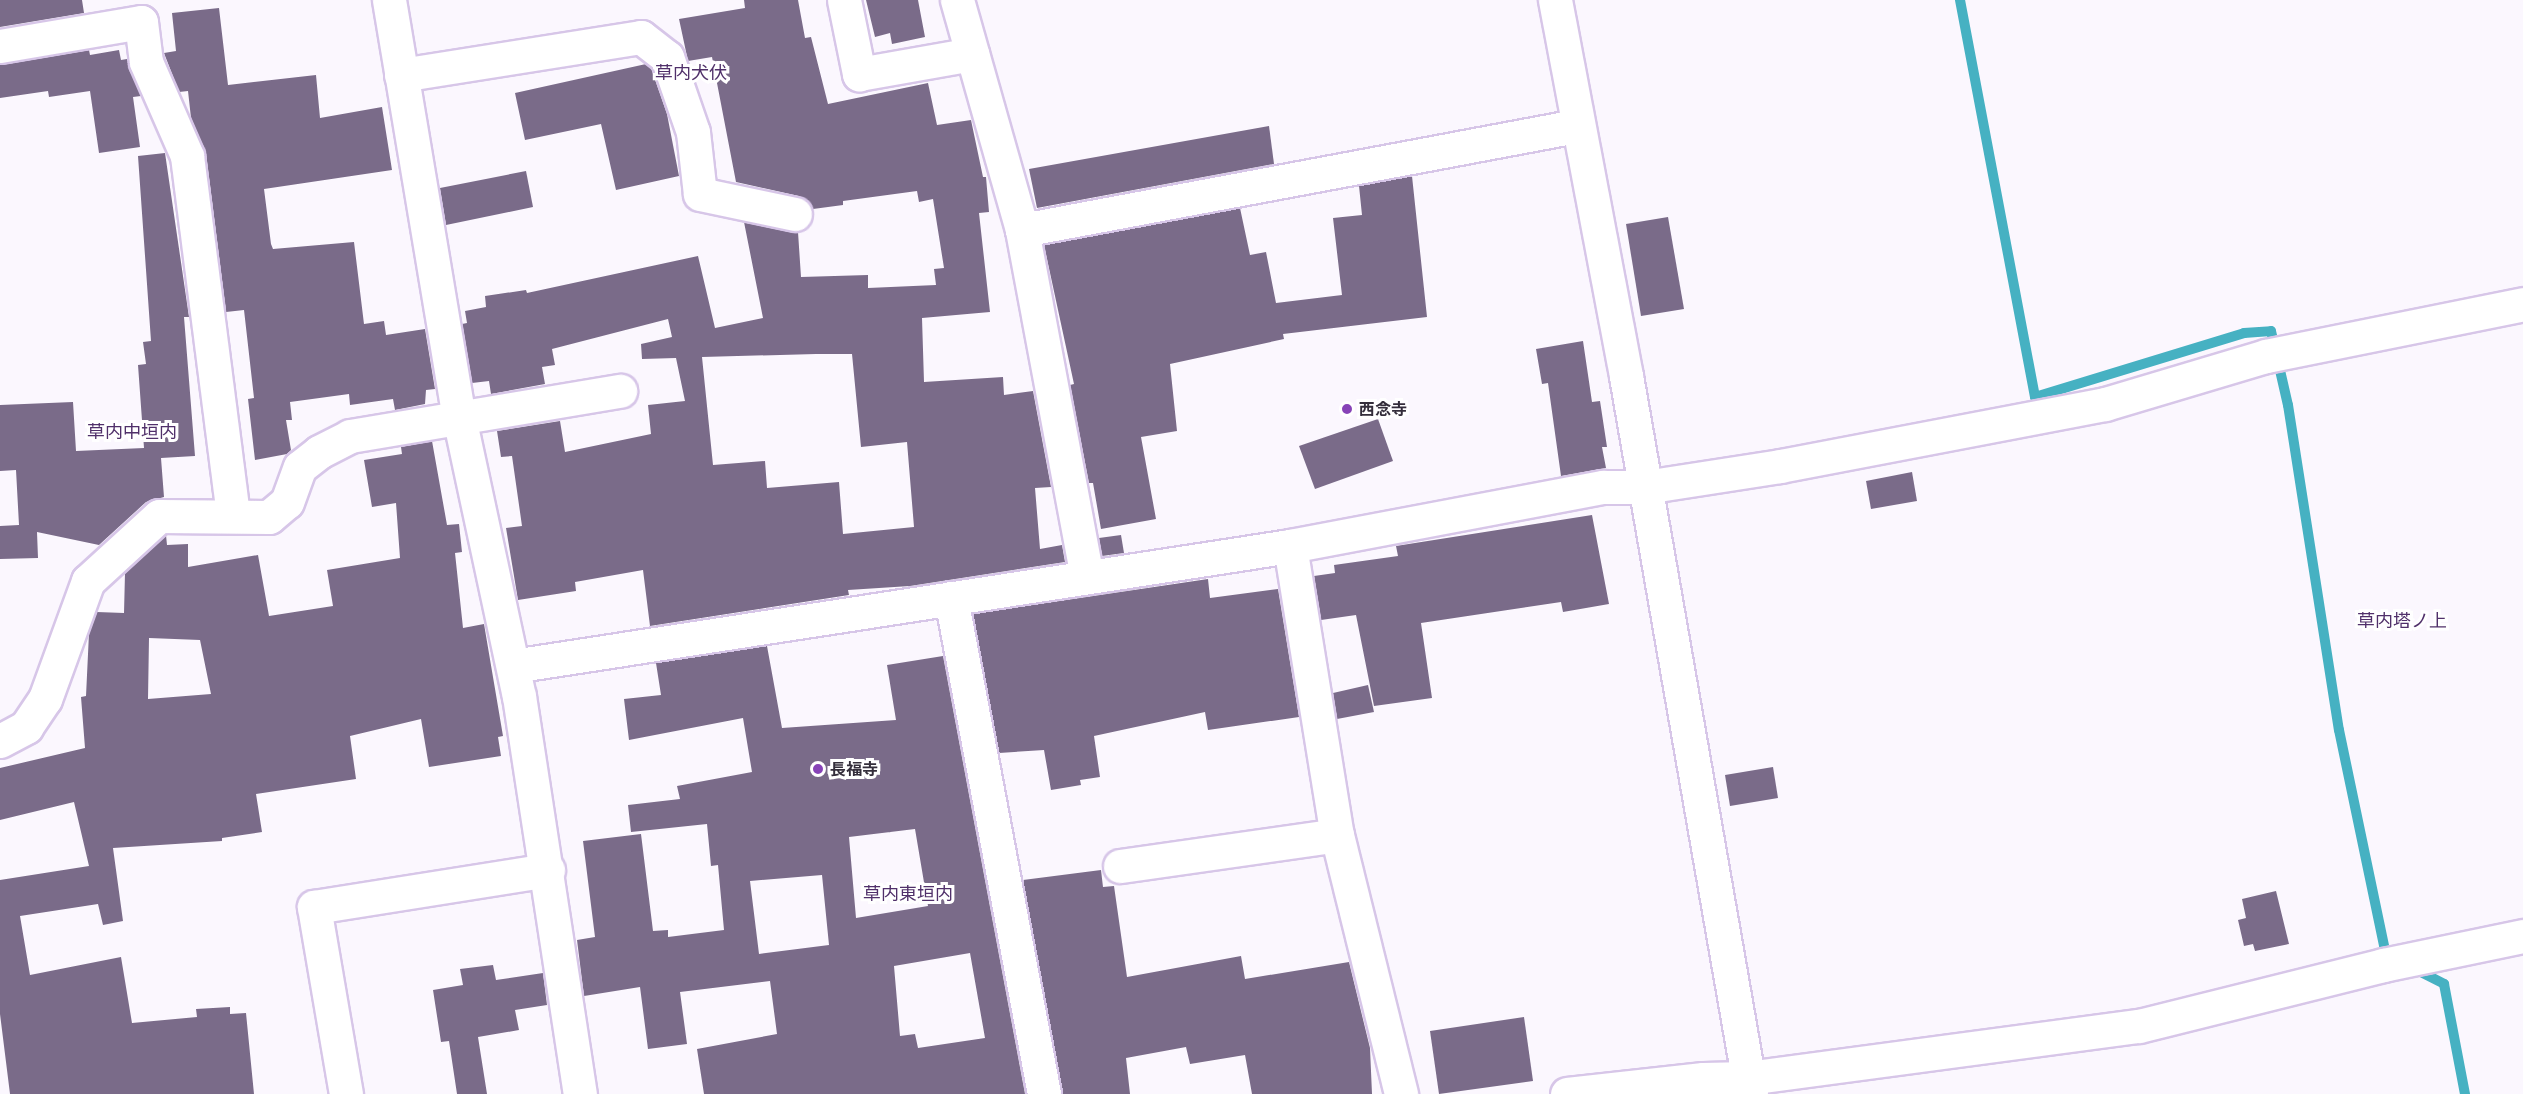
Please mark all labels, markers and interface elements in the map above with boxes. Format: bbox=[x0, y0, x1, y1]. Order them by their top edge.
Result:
district label: 草内犬伏 bbox=[655, 62, 727, 84]
place label: 西念寺 bbox=[1359, 399, 1407, 419]
marker: 西念寺 bbox=[1340, 402, 1354, 416]
district label: 草内中垣内 bbox=[87, 421, 177, 443]
district label: 草内塔ノ上 bbox=[2357, 610, 2447, 632]
place label: 長福寺 bbox=[830, 759, 878, 779]
marker: 長福寺 bbox=[811, 762, 825, 776]
district label: 草内東垣内 bbox=[863, 883, 953, 905]

